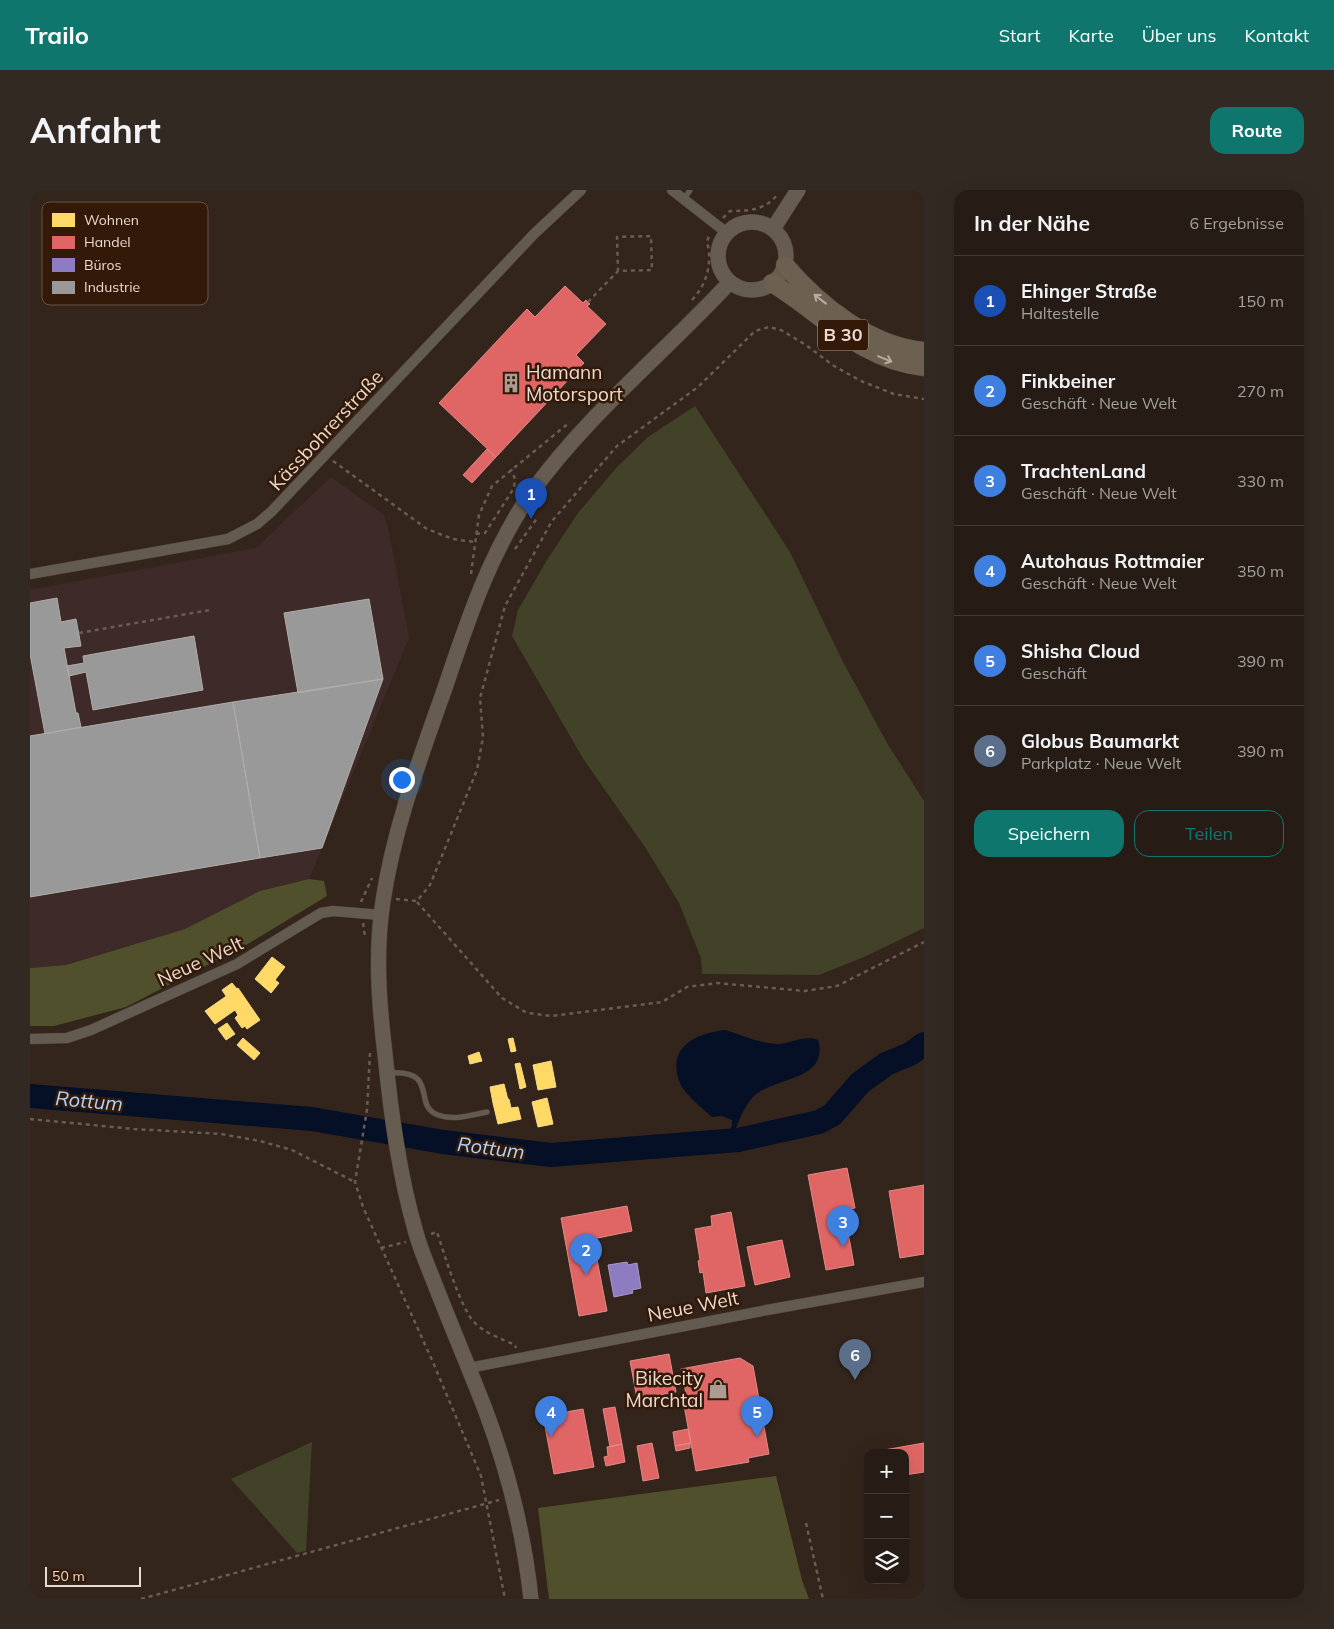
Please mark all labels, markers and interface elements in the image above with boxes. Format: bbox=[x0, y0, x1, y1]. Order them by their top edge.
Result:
text: Trailo bbox=[25, 20, 89, 50]
text: Start bbox=[999, 24, 1040, 47]
text: Karte bbox=[1068, 24, 1114, 47]
text: Über uns bbox=[1142, 24, 1217, 47]
text: Kontakt bbox=[1245, 24, 1309, 47]
button: Route bbox=[1210, 107, 1304, 154]
text: Anfahrt bbox=[30, 108, 161, 152]
legend bbox=[42, 202, 208, 305]
text: In der Nähe bbox=[974, 210, 1090, 236]
text: Wohnen bbox=[84, 211, 139, 229]
text: 6 Ergebnisse bbox=[1189, 213, 1284, 233]
text: Handel bbox=[84, 233, 131, 251]
text: Büros bbox=[84, 256, 122, 274]
text: Industrie bbox=[84, 278, 140, 296]
text: Ehinger Straße bbox=[1021, 279, 1157, 303]
text: 1 bbox=[985, 291, 995, 311]
text: 150 m bbox=[1237, 291, 1284, 311]
one-way arrow bbox=[813, 293, 826, 304]
text: Haltestelle bbox=[1021, 303, 1099, 323]
road number: B 30 bbox=[818, 320, 868, 350]
one-way arrow bbox=[877, 354, 892, 364]
place label: Hamann Motorsport bbox=[526, 360, 623, 406]
street label: Kässbohrerstraße bbox=[264, 365, 388, 495]
text: Finkbeiner bbox=[1021, 369, 1115, 393]
building icon: Hamann Motorsport bbox=[500, 372, 522, 394]
text: 2 bbox=[985, 381, 995, 401]
text: 270 m bbox=[1237, 381, 1284, 401]
text: Geschäft · Neue Welt bbox=[1021, 393, 1177, 413]
text: TrachtenLand bbox=[1021, 459, 1146, 483]
text: 3 bbox=[985, 471, 995, 491]
text: 330 m bbox=[1237, 471, 1284, 491]
pin: 1 bbox=[515, 478, 547, 519]
text: Geschäft · Neue Welt bbox=[1021, 483, 1177, 503]
text: Autohaus Rottmaier bbox=[1021, 549, 1204, 573]
text: 4 bbox=[985, 561, 995, 581]
text: 350 m bbox=[1237, 561, 1284, 581]
text: Geschäft · Neue Welt bbox=[1021, 573, 1177, 593]
text: Shisha Cloud bbox=[1021, 639, 1140, 663]
text: 5 bbox=[985, 651, 995, 671]
text: 390 m bbox=[1237, 651, 1284, 671]
text: Geschäft bbox=[1021, 663, 1087, 683]
text: Globus Baumarkt bbox=[1021, 729, 1179, 753]
text: 6 bbox=[985, 741, 995, 761]
text: 390 m bbox=[1237, 741, 1284, 761]
text: Parkplatz · Neue Welt bbox=[1021, 753, 1181, 773]
your location bbox=[389, 767, 415, 793]
button: Speichern bbox=[974, 810, 1124, 857]
button: Teilen bbox=[1134, 810, 1284, 857]
street label: Neue Welt bbox=[153, 930, 247, 991]
water label: Rottum bbox=[54, 1085, 124, 1116]
water label: Rottum bbox=[456, 1131, 526, 1164]
pin: 3 bbox=[827, 1206, 859, 1247]
pin: 2 bbox=[570, 1234, 602, 1275]
street label: Neue Welt bbox=[645, 1285, 741, 1327]
pin: 6 bbox=[839, 1339, 871, 1380]
place label: Bikecity Marchtal bbox=[625, 1366, 703, 1412]
shop icon: Bikecity Marchtal bbox=[707, 1378, 729, 1400]
pin: 4 bbox=[535, 1396, 567, 1437]
pin: 5 bbox=[741, 1396, 773, 1437]
map controls bbox=[864, 1449, 909, 1584]
button: + bbox=[864, 1449, 909, 1494]
button: − bbox=[864, 1494, 909, 1539]
button: layers bbox=[864, 1539, 909, 1584]
scale bar bbox=[45, 1564, 141, 1587]
text: 50 m bbox=[52, 1567, 85, 1585]

